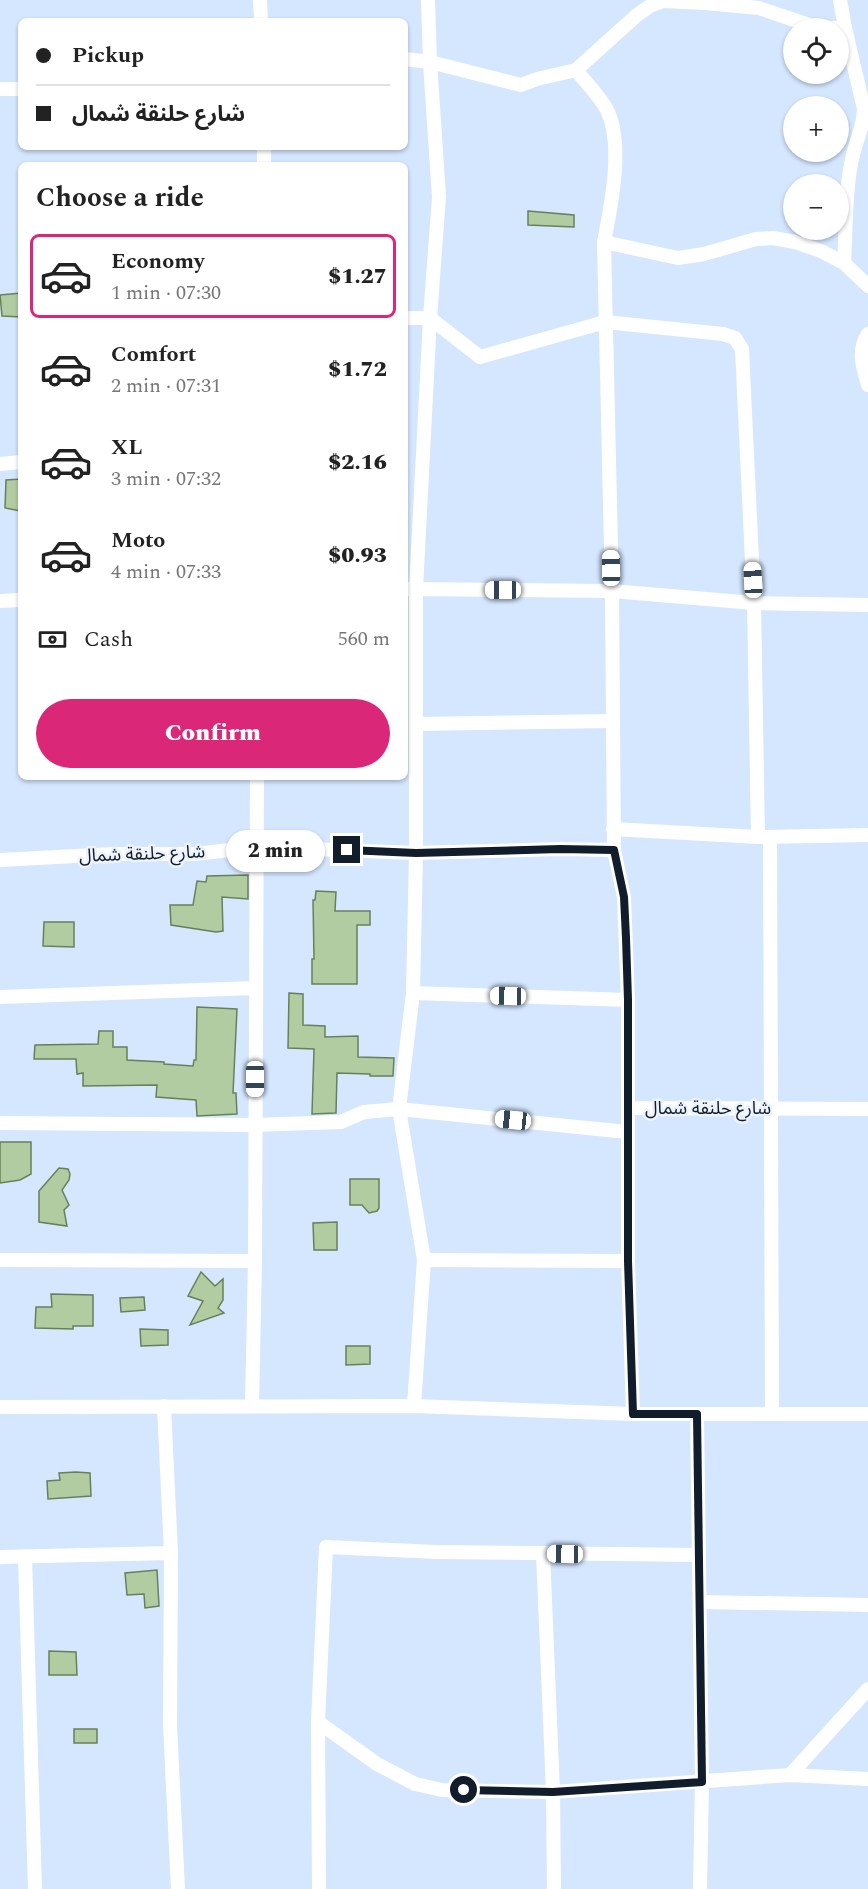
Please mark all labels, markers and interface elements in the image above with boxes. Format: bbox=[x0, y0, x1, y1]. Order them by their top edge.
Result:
map controls bbox=[783, 18, 849, 240]
button: locate bbox=[783, 18, 849, 84]
text: Pickup bbox=[72, 39, 144, 72]
button: + bbox=[783, 96, 849, 162]
text: شارع حلنقة شمال bbox=[72, 98, 245, 131]
button: − bbox=[783, 174, 849, 240]
text: Choose a ride bbox=[36, 177, 204, 219]
text: Economy bbox=[111, 245, 204, 278]
icon: car bbox=[39, 249, 93, 303]
text: $1.27 bbox=[328, 260, 387, 293]
text: 1 min · 07:30 bbox=[111, 278, 221, 308]
text: Comfort bbox=[111, 338, 196, 371]
icon: car bbox=[39, 342, 93, 396]
text: $1.72 bbox=[328, 353, 387, 386]
text: 2 min · 07:31 bbox=[111, 371, 221, 401]
text: XL bbox=[111, 431, 142, 464]
icon: car bbox=[39, 435, 93, 489]
text: $2.16 bbox=[328, 446, 387, 479]
text: 3 min · 07:32 bbox=[111, 464, 221, 494]
text: Moto bbox=[111, 524, 165, 557]
icon: car bbox=[39, 528, 93, 582]
text: $0.93 bbox=[328, 539, 387, 572]
car bbox=[602, 550, 620, 586]
text: 4 min · 07:33 bbox=[111, 557, 221, 587]
car bbox=[743, 562, 763, 598]
car bbox=[485, 581, 521, 599]
icon: cash bbox=[36, 623, 69, 656]
text: Cash bbox=[84, 623, 133, 656]
text: 560 m bbox=[338, 624, 390, 654]
button: Confirm bbox=[36, 699, 390, 768]
callout: 2 min bbox=[227, 829, 326, 871]
text: 2 min bbox=[248, 836, 303, 866]
route end bbox=[333, 836, 360, 863]
street label: شارع حلنقة شمال bbox=[78, 838, 206, 870]
car bbox=[490, 987, 526, 1005]
car bbox=[246, 1061, 264, 1097]
street label: شارع حلنقة شمال bbox=[645, 1095, 771, 1122]
car bbox=[494, 1109, 532, 1131]
car bbox=[547, 1545, 583, 1563]
route start bbox=[450, 1776, 477, 1803]

